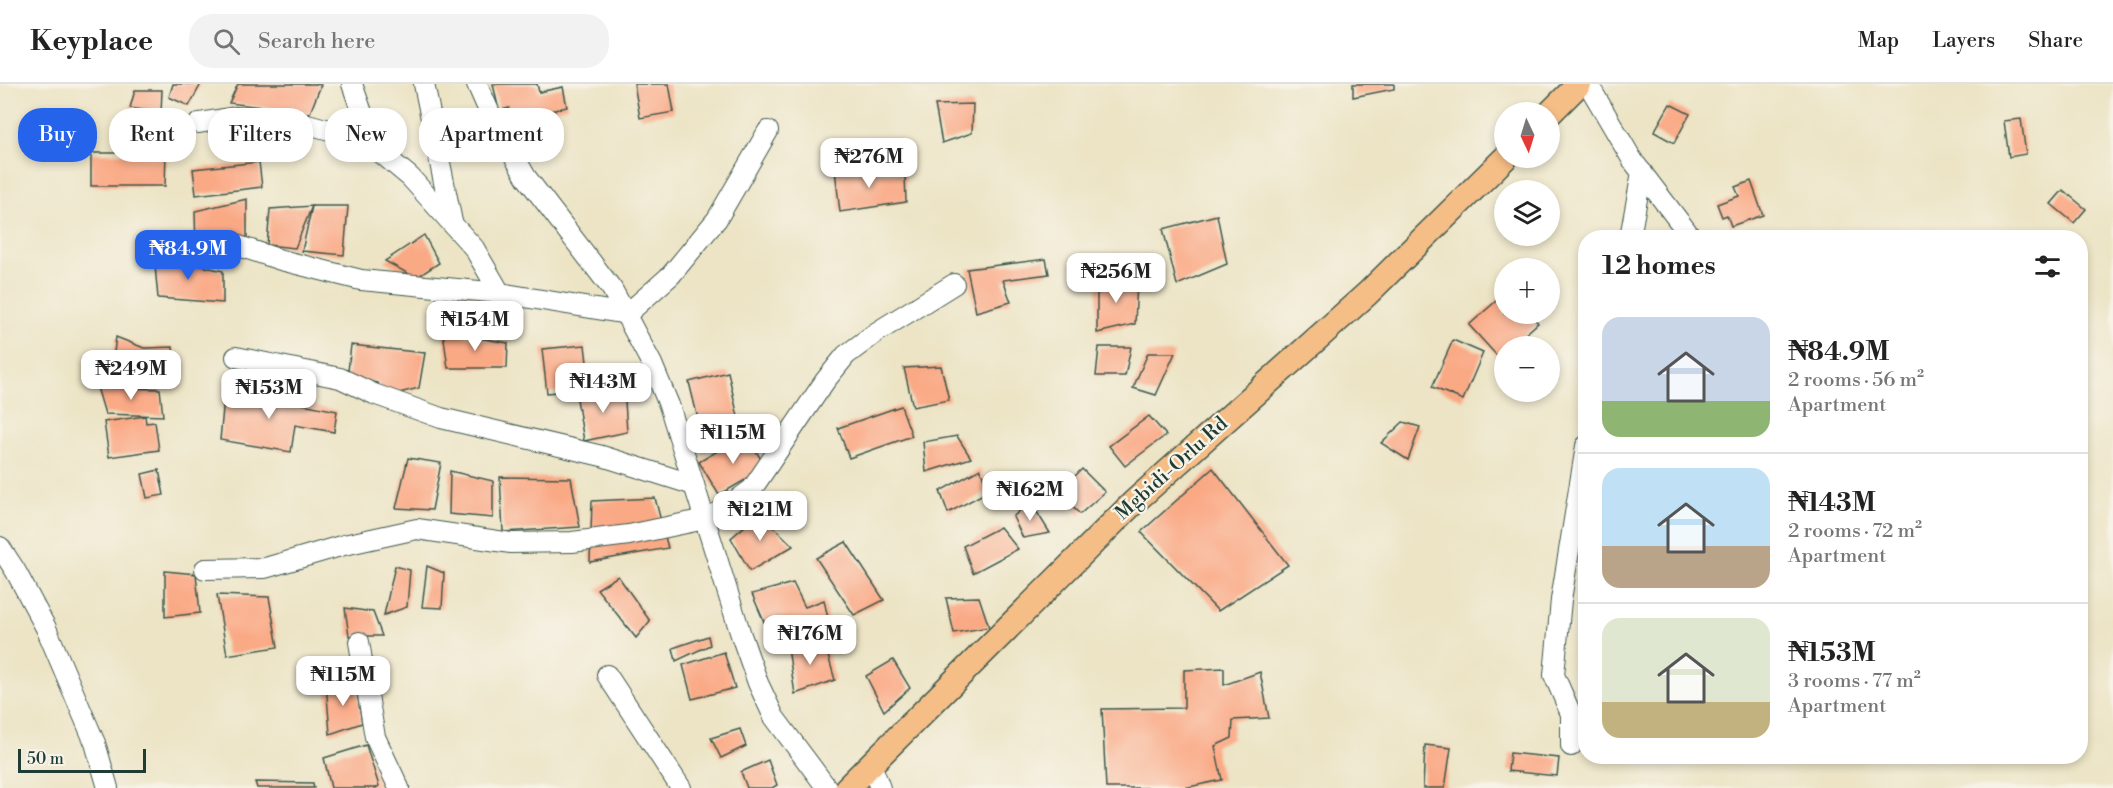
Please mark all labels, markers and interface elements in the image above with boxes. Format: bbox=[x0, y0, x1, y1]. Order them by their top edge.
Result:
search box bbox=[189, 14, 609, 68]
text: Keyplace bbox=[30, 24, 153, 59]
icon: search bbox=[210, 25, 243, 58]
text: Search here bbox=[258, 28, 375, 55]
text: Map bbox=[1858, 28, 1899, 54]
text: Layers bbox=[1932, 28, 1995, 54]
text: Share bbox=[2028, 28, 2083, 54]
north arrow bbox=[1494, 102, 1560, 168]
map controls bbox=[1494, 102, 1560, 402]
chip: Buy bbox=[18, 108, 97, 162]
chip: Rent bbox=[109, 108, 196, 162]
chip: Filters bbox=[208, 108, 313, 162]
chip: New bbox=[325, 108, 407, 162]
chip: Apartment bbox=[419, 108, 564, 162]
pin: ₦276M bbox=[827, 138, 911, 189]
text: ₦276M bbox=[834, 145, 904, 170]
button: layers bbox=[1494, 180, 1560, 246]
pin: ₦84.9M bbox=[139, 230, 237, 281]
text: ₦84.9M bbox=[149, 237, 227, 262]
text: 12 homes bbox=[1602, 250, 1716, 282]
icon: filters bbox=[2031, 250, 2064, 283]
pin: ₦256M bbox=[1074, 253, 1158, 304]
button: + bbox=[1494, 258, 1560, 324]
text: ₦256M bbox=[1081, 260, 1151, 285]
pin: ₦154M bbox=[433, 301, 517, 352]
text: ₦154M bbox=[440, 308, 510, 333]
button: − bbox=[1494, 336, 1560, 402]
text: ₦84.9M bbox=[1788, 336, 1889, 368]
icon: home bbox=[1650, 341, 1722, 413]
pin: ₦249M bbox=[89, 350, 173, 401]
text: ₦249M bbox=[95, 357, 167, 382]
pin: ₦143M bbox=[561, 363, 645, 414]
text: 2 rooms · 56 m² bbox=[1788, 368, 1924, 393]
pin: ₦153M bbox=[227, 369, 311, 420]
text: ₦143M bbox=[569, 370, 637, 395]
text: ₦153M bbox=[235, 376, 303, 401]
text: Apartment bbox=[1788, 393, 1886, 418]
street label: Mgbidi-Orlu Rd bbox=[1111, 411, 1234, 526]
pin: ₦115M bbox=[691, 414, 775, 465]
text: ₦115M bbox=[700, 421, 766, 446]
pin: ₦162M bbox=[988, 471, 1072, 522]
text: ₦162M bbox=[996, 478, 1064, 503]
text: ₦143M bbox=[1788, 487, 1876, 519]
pin: ₦121M bbox=[718, 491, 802, 542]
icon: home bbox=[1650, 492, 1722, 564]
text: ₦121M bbox=[727, 498, 793, 523]
text: 2 rooms · 72 m² bbox=[1788, 519, 1922, 544]
text: Apartment bbox=[1788, 544, 1886, 569]
pin: ₦176M bbox=[768, 615, 852, 666]
text: ₦176M bbox=[777, 622, 843, 647]
text: ₦153M bbox=[1788, 637, 1876, 669]
icon: home bbox=[1650, 642, 1722, 714]
pin: ₦115M bbox=[301, 656, 385, 707]
text: ₦115M bbox=[310, 663, 376, 688]
text: 3 rooms · 77 m² bbox=[1788, 669, 1921, 694]
text: Apartment bbox=[1788, 694, 1886, 719]
scale bar bbox=[18, 746, 146, 774]
text: 50 m bbox=[27, 749, 64, 769]

